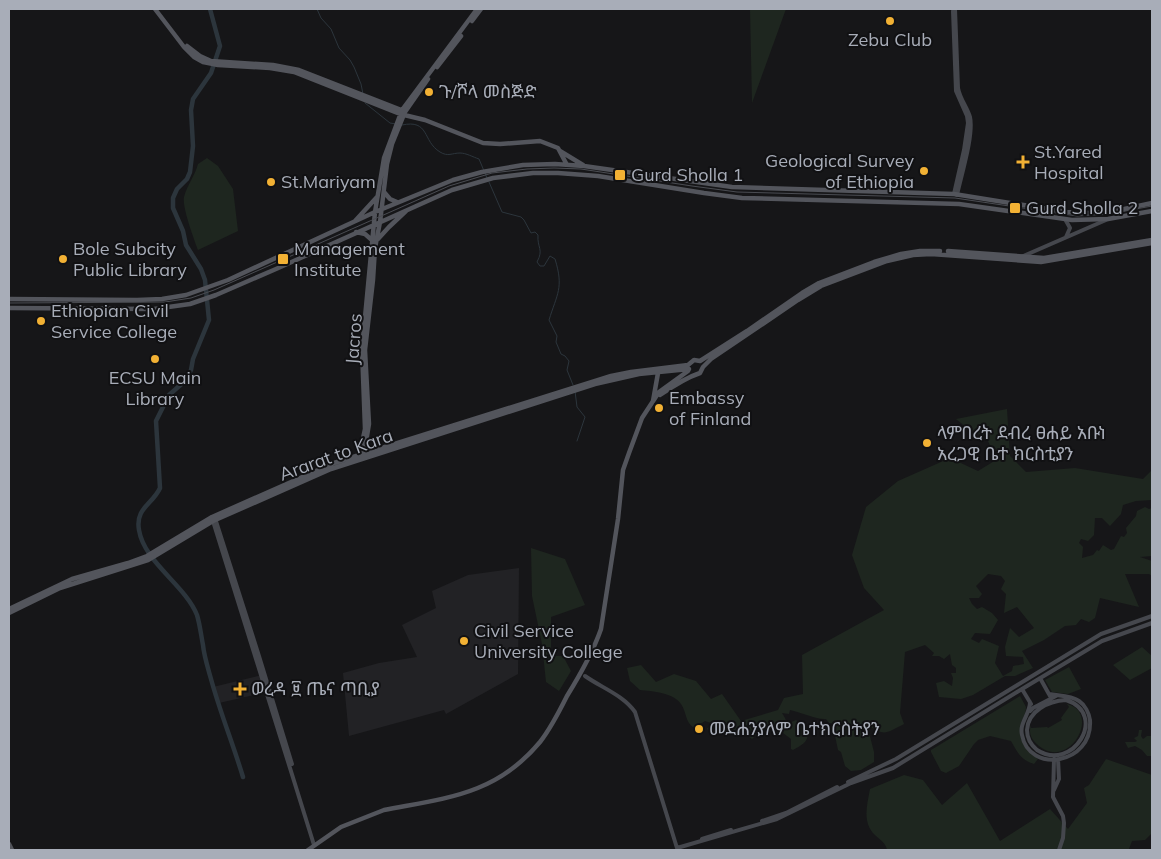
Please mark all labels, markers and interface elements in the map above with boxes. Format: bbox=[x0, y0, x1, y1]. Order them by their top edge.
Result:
marker: Zebu Club bbox=[884, 15, 896, 27]
place label: Zebu Club bbox=[848, 28, 932, 51]
place label: ጉ/ሾላ መስጅድ bbox=[439, 80, 537, 103]
marker: ጉ/ሾላ መስጅድ bbox=[423, 86, 435, 98]
place label: St.Yared Hospital bbox=[1034, 140, 1103, 184]
place label: Geological Survey of Ethiopia bbox=[765, 149, 914, 193]
marker: St.Yared Hospital bbox=[1016, 155, 1030, 169]
place label: Gurd Sholla 1 bbox=[631, 163, 743, 186]
marker: Geological Survey of Ethiopia bbox=[918, 165, 930, 177]
marker: Gurd Sholla 1 bbox=[613, 168, 627, 182]
place label: St.Mariyam bbox=[281, 170, 376, 193]
marker: St.Mariyam bbox=[265, 176, 277, 188]
place label: Gurd Sholla 2 bbox=[1026, 196, 1138, 219]
marker: Gurd Sholla 2 bbox=[1008, 201, 1022, 215]
place label: Bole Subcity Public Library bbox=[73, 237, 187, 281]
place label: Management Institute bbox=[294, 237, 405, 281]
marker: Management Institute bbox=[276, 252, 290, 266]
marker: Bole Subcity Public Library bbox=[57, 253, 69, 265]
place label: Ethiopian Civil Service College bbox=[51, 299, 177, 343]
street label: Jacros bbox=[340, 313, 367, 365]
marker: Ethiopian Civil Service College bbox=[35, 315, 47, 327]
marker: ECSU Main Library bbox=[149, 353, 161, 365]
place label: ECSU Main Library bbox=[109, 366, 201, 410]
place label: Embassy of Finland bbox=[669, 386, 751, 430]
marker: Embassy of Finland bbox=[653, 402, 665, 414]
place label: ላምበረት ደብረ ፀሐይ አቡነ አረጋዊ ቤተ ክርስቲያን bbox=[937, 421, 1106, 465]
street label: Ararat to Kara bbox=[276, 423, 396, 486]
marker: ላምበረት ደብረ ፀሐይ አቡነ አረጋዊ ቤተ ክርስቲያን bbox=[921, 437, 933, 449]
place label: Civil Service University College bbox=[474, 619, 622, 663]
marker: Civil Service University College bbox=[458, 635, 470, 647]
place label: ወረዳ ፱ ጤና ጣቢያ bbox=[251, 677, 380, 700]
marker: ወረዳ ፱ ጤና ጣቢያ bbox=[233, 682, 247, 696]
place label: መደሐንያለም ቤተክርስትያን bbox=[709, 717, 880, 740]
marker: መደሐንያለም ቤተክርስትያን bbox=[693, 723, 705, 735]

